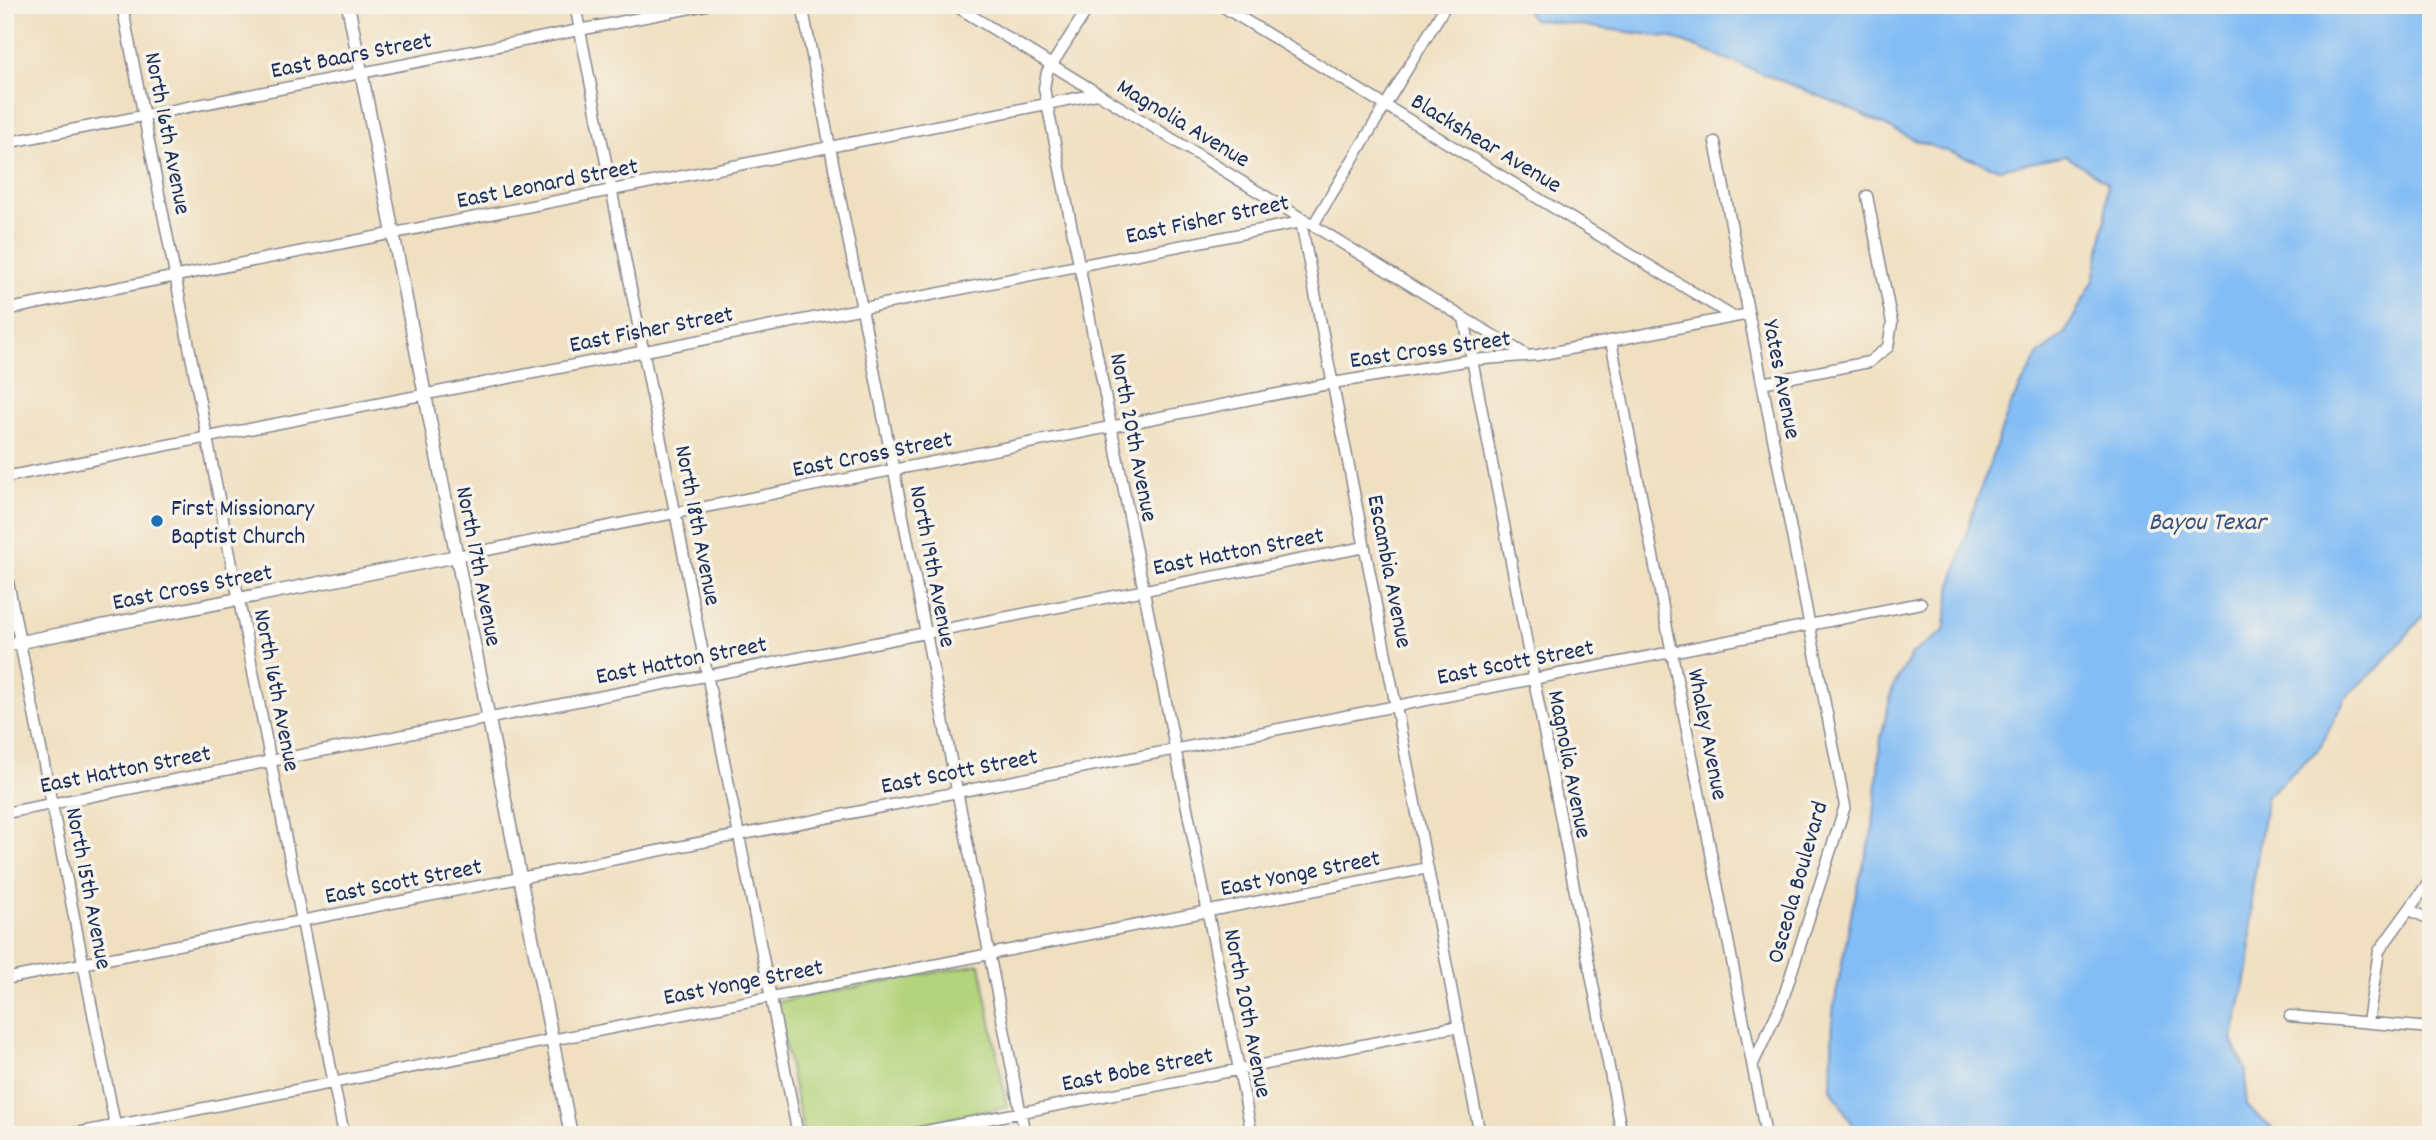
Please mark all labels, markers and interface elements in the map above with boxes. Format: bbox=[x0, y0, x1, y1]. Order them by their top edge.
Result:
street label: East Baars Street bbox=[268, 25, 435, 89]
street label: North 16th Avenue bbox=[134, 49, 198, 218]
street label: Magnolia Avenue bbox=[1109, 71, 1256, 178]
street label: Blackshear Avenue bbox=[1403, 86, 1567, 203]
street label: East Leonard Street bbox=[454, 151, 641, 219]
street label: East Fisher Street bbox=[1123, 187, 1293, 255]
street label: East Fisher Street bbox=[567, 298, 736, 363]
street label: Yates Avenue bbox=[1752, 317, 1808, 442]
street label: East Cross Street bbox=[1348, 323, 1513, 379]
street label: North 20th Avenue bbox=[1099, 350, 1165, 525]
street label: East Cross Street bbox=[790, 424, 956, 488]
street label: North 18th Avenue bbox=[664, 442, 728, 609]
street label: North 19th Avenue bbox=[899, 483, 963, 650]
street label: North 17th Avenue bbox=[445, 484, 509, 649]
street label: Escambia Avenue bbox=[1357, 492, 1420, 651]
place label: First Missionary Baptist Church bbox=[171, 493, 315, 555]
water label: Bayou Texar bbox=[2148, 505, 2269, 542]
marker: First Missionary Baptist Church bbox=[149, 513, 165, 529]
street label: East Hatton Street bbox=[1150, 520, 1327, 586]
street label: East Cross Street bbox=[110, 557, 276, 621]
street label: North 16th Avenue bbox=[243, 606, 307, 775]
street label: East Hatton Street bbox=[593, 629, 770, 695]
street label: East Scott Street bbox=[1434, 632, 1597, 696]
street label: Whaley Avenue bbox=[1677, 666, 1735, 803]
street label: Magnolia Avenue bbox=[1537, 688, 1599, 841]
street label: East Hatton Street bbox=[37, 738, 214, 804]
street label: East Scott Street bbox=[878, 741, 1041, 805]
street label: Osceola Boulevard bbox=[1759, 798, 1838, 968]
street label: North 15th Avenue bbox=[55, 805, 119, 972]
street label: East Yonge Street bbox=[1218, 843, 1383, 907]
street label: East Scott Street bbox=[322, 851, 485, 915]
street label: North 20th Avenue bbox=[1213, 926, 1279, 1101]
street label: East Yonge Street bbox=[661, 952, 826, 1016]
street label: East Bobe Street bbox=[1059, 1040, 1216, 1102]

